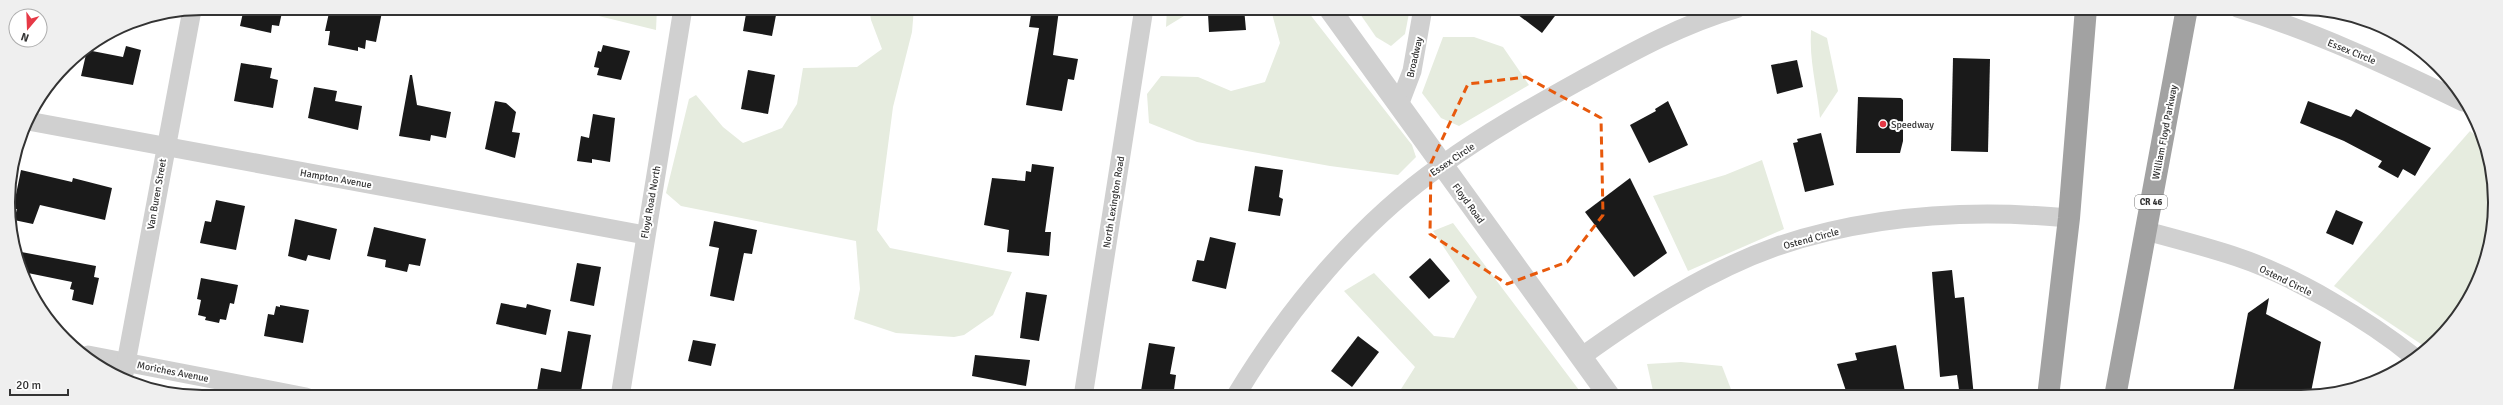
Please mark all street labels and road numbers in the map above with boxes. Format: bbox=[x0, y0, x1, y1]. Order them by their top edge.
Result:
street label: Broadway bbox=[1404, 35, 1426, 79]
street label: Essex Circle bbox=[2326, 37, 2378, 67]
street label: William Floyd Parkway bbox=[2150, 84, 2180, 180]
street label: Essex Circle bbox=[1428, 141, 1477, 179]
street label: North Lexington Road bbox=[1101, 155, 1127, 249]
street label: Van Buren Street bbox=[145, 157, 169, 231]
street label: Floyd Road North bbox=[639, 165, 663, 239]
street label: Hampton Avenue bbox=[299, 167, 373, 191]
street label: Floyd Road bbox=[1450, 181, 1487, 226]
road number: CR 46 bbox=[2135, 195, 2167, 209]
street label: Ostend Circle bbox=[1782, 226, 1840, 252]
street label: Ostend Circle bbox=[2257, 263, 2314, 299]
street label: Moriches Avenue bbox=[136, 359, 210, 385]

